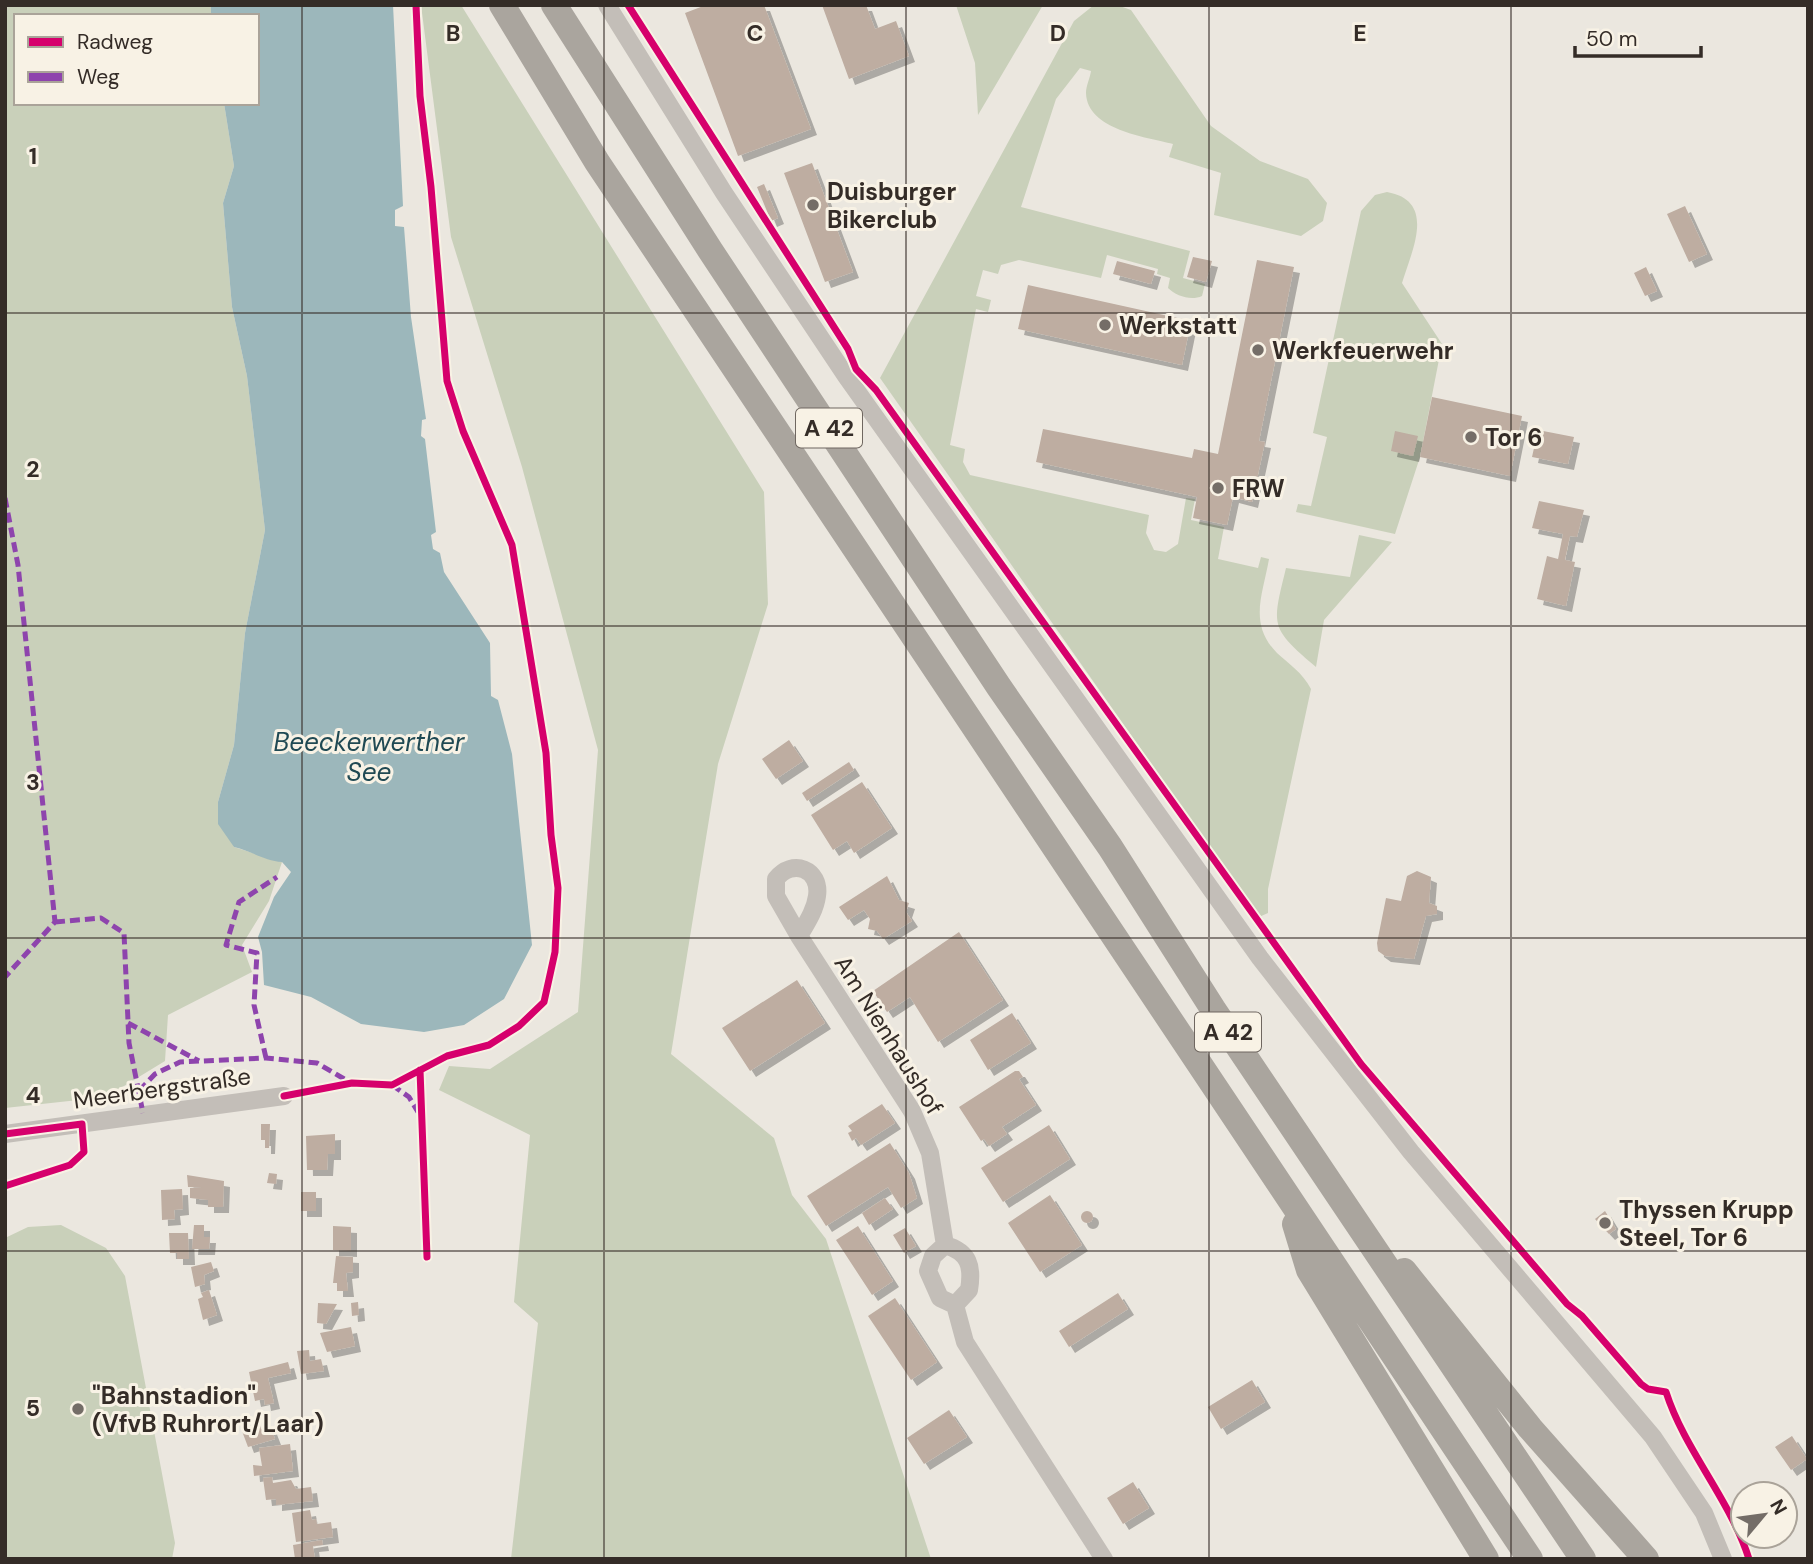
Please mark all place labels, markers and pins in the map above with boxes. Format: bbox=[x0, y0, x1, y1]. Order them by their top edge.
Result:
place label: Duisburger Bikerclub bbox=[827, 176, 956, 235]
marker: Duisburger Bikerclub bbox=[805, 197, 821, 213]
place label: Werkstatt bbox=[1119, 310, 1237, 341]
marker: Werkstatt bbox=[1097, 317, 1113, 333]
place label: Werkfeuerwehr bbox=[1272, 335, 1454, 366]
marker: Werkfeuerwehr bbox=[1250, 342, 1266, 358]
place label: Tor 6 bbox=[1485, 422, 1542, 453]
marker: Tor 6 bbox=[1463, 429, 1479, 445]
place label: FRW bbox=[1232, 473, 1285, 504]
marker: FRW bbox=[1210, 480, 1226, 496]
place label: Thyssen Krupp Steel, Tor 6 bbox=[1619, 1194, 1794, 1253]
marker: Thyssen Krupp Steel, Tor 6 bbox=[1597, 1215, 1613, 1231]
place label: "Bahnstadion" (VfvB Ruhrort/Laar) bbox=[92, 1380, 324, 1439]
marker: "Bahnstadion" (VfvB Ruhrort/Laar) bbox=[70, 1401, 86, 1417]

